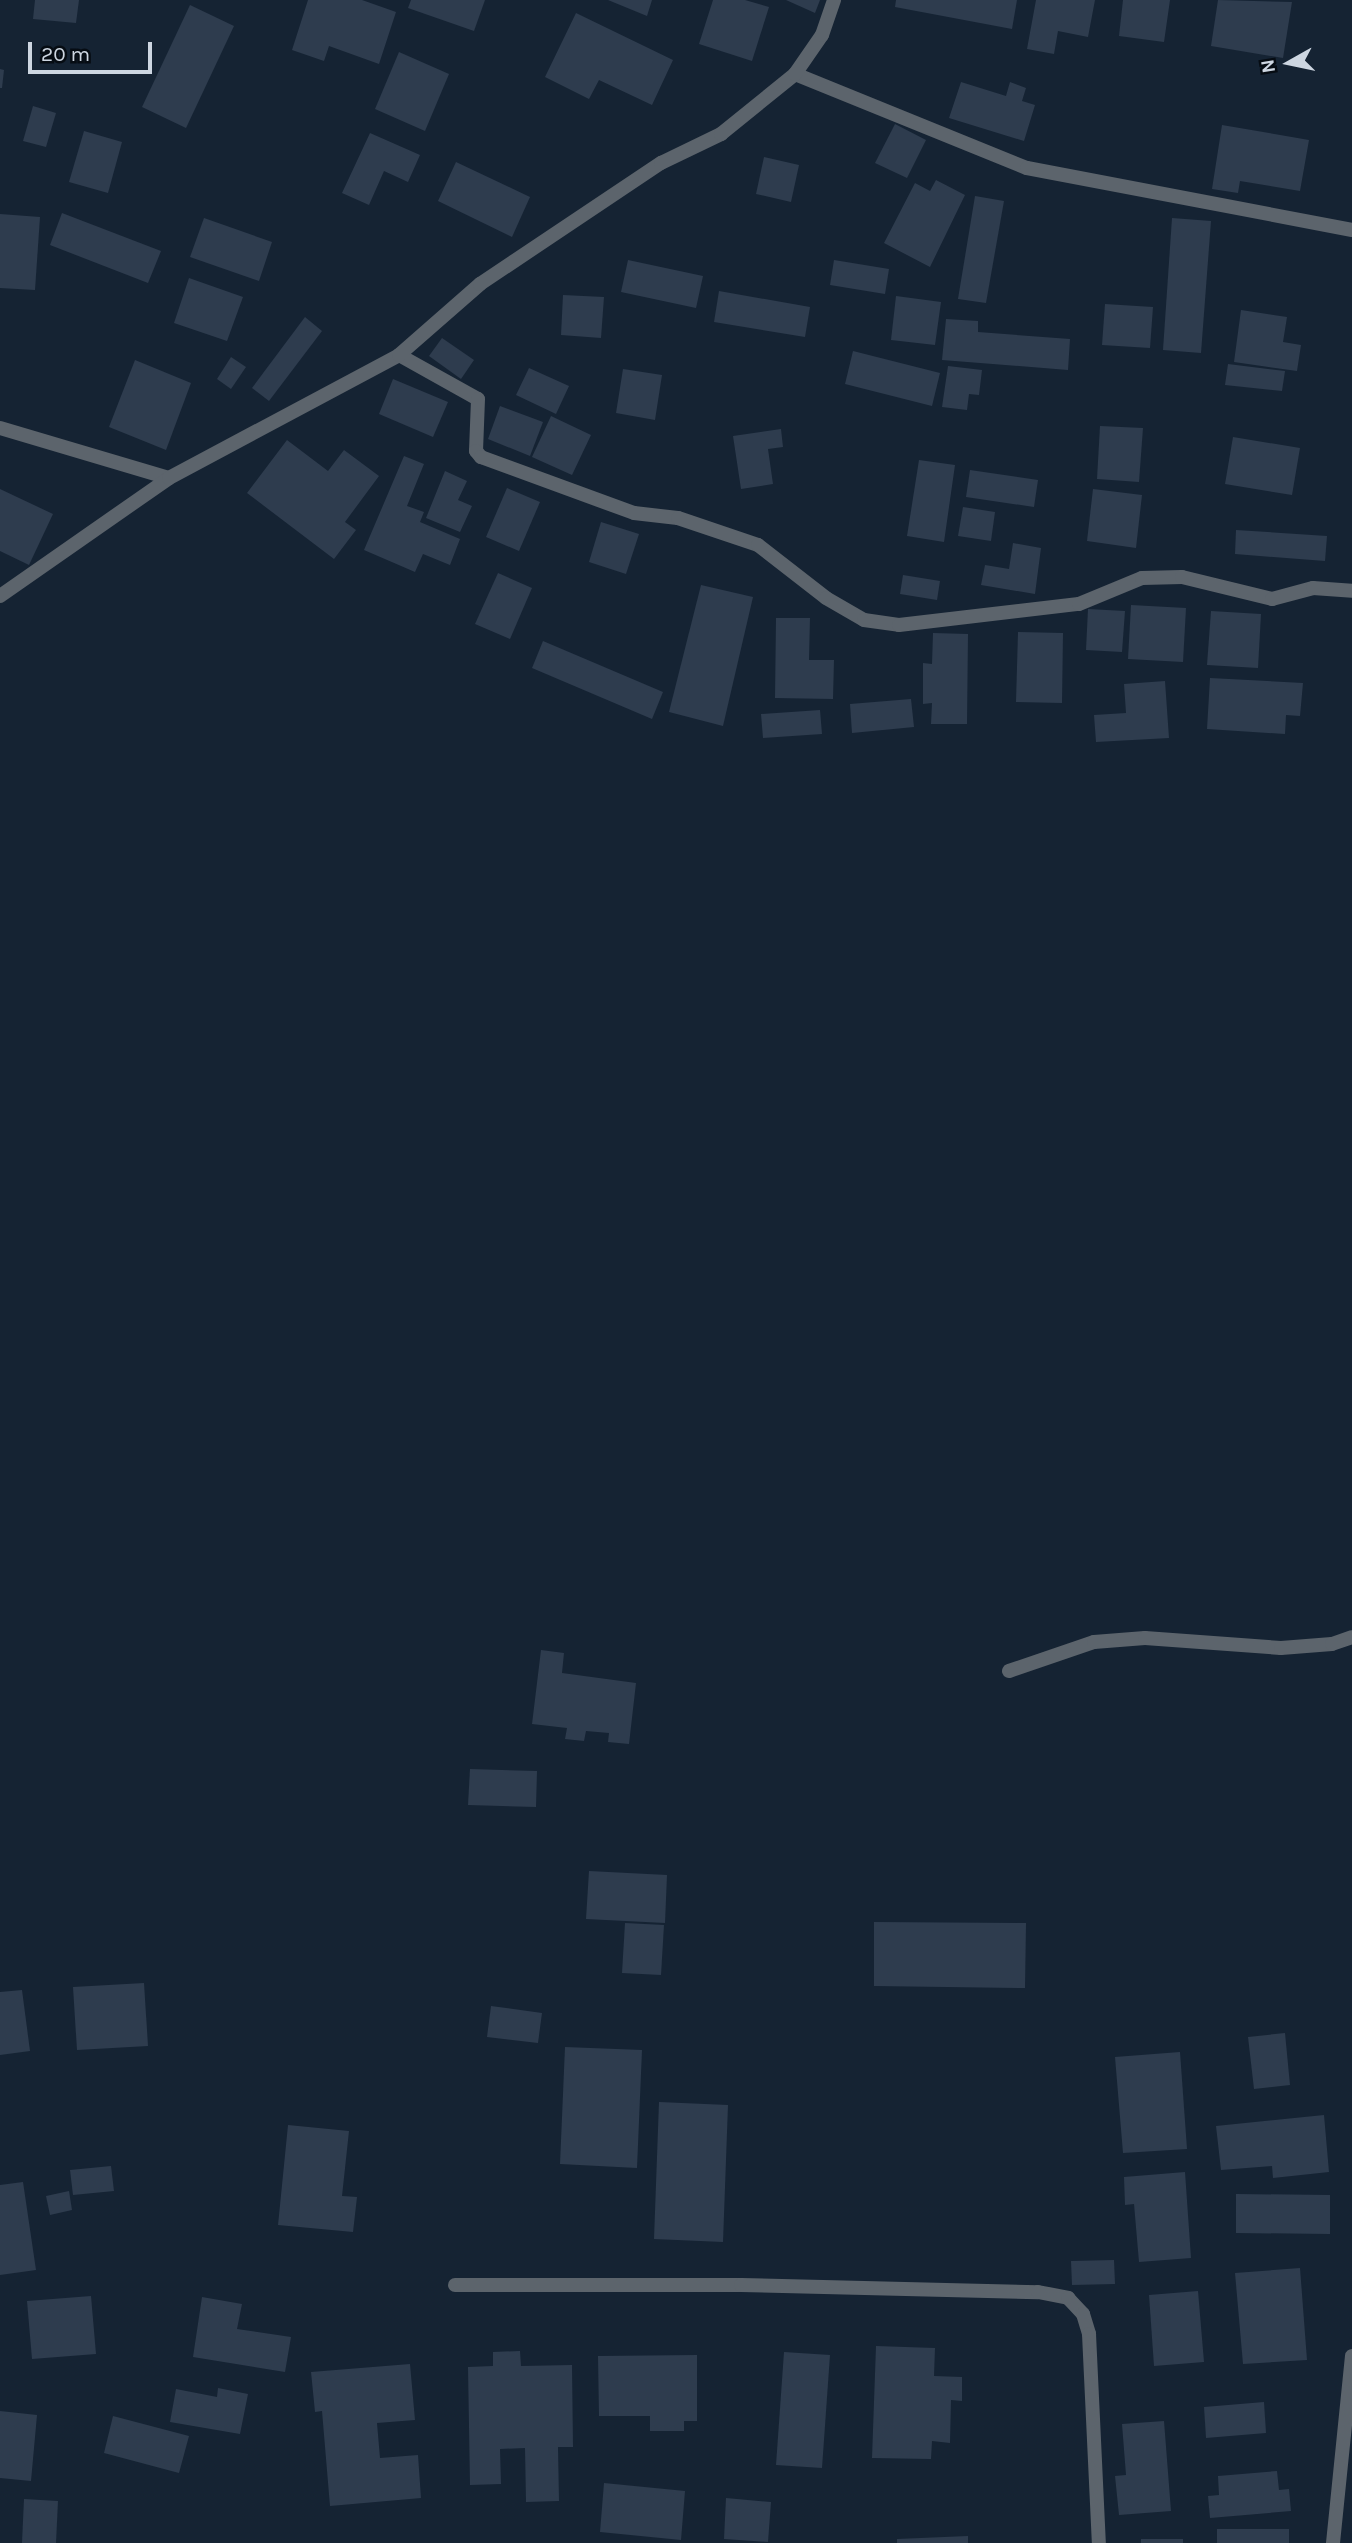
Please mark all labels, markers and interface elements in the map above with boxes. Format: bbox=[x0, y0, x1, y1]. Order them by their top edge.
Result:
scale bar bbox=[32, 28, 156, 72]
north arrow bbox=[1254, 28, 1324, 98]
text: 20 m bbox=[41, 42, 90, 66]
text: N bbox=[1256, 58, 1280, 75]

